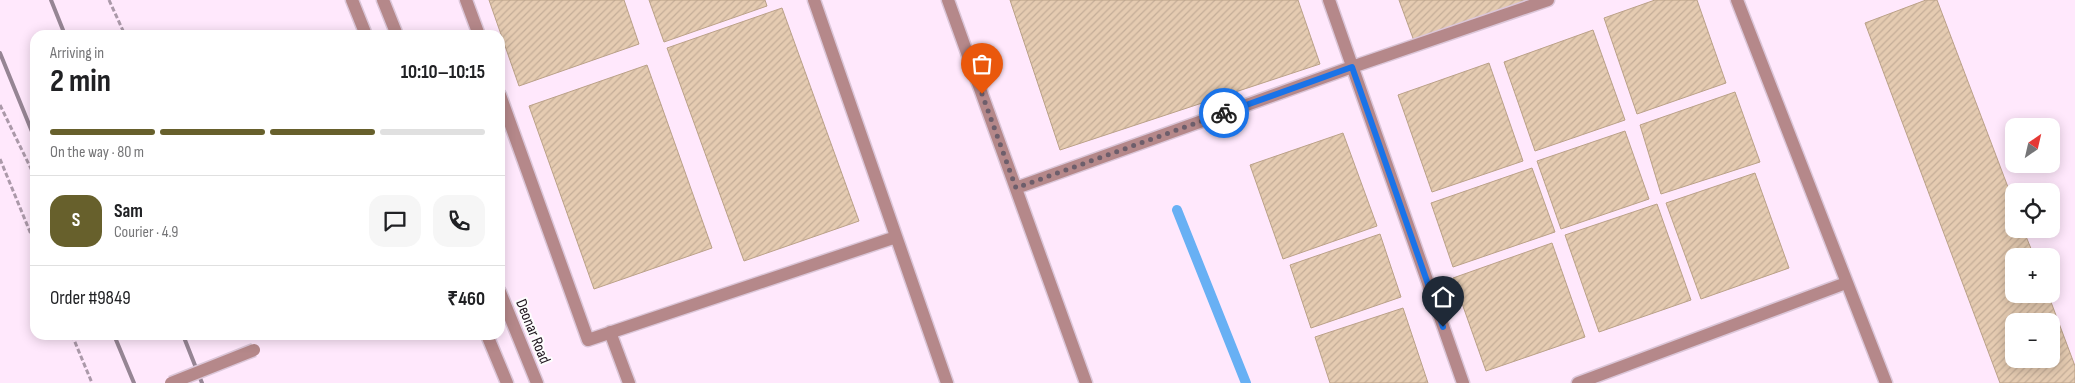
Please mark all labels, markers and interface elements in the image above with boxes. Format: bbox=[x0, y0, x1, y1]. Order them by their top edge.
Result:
pin bbox=[961, 43, 1003, 94]
text: Arriving in bbox=[50, 44, 104, 63]
icon: bag bbox=[968, 50, 996, 78]
text: 10:10–10:15 bbox=[401, 61, 485, 84]
text: 2 min bbox=[50, 62, 111, 101]
courier bbox=[1199, 88, 1249, 138]
icon: bike bbox=[1210, 99, 1238, 127]
north arrow bbox=[2005, 118, 2060, 172]
map controls bbox=[2005, 118, 2060, 368]
text: On the way · 80 m bbox=[50, 143, 144, 162]
button: locate bbox=[2005, 183, 2060, 238]
button: chat bbox=[369, 195, 421, 247]
button: phone bbox=[433, 195, 485, 247]
text: Sam bbox=[114, 200, 143, 223]
text: S bbox=[72, 209, 80, 232]
text: Courier · 4.9 bbox=[114, 223, 178, 242]
button: + bbox=[2005, 248, 2060, 303]
pin bbox=[1422, 276, 1464, 327]
icon: home bbox=[1429, 283, 1457, 311]
text: Order #9849 bbox=[50, 287, 131, 310]
text: ₹460 bbox=[447, 288, 485, 311]
street label: Deonar Road bbox=[511, 297, 554, 367]
button: − bbox=[2005, 313, 2060, 368]

